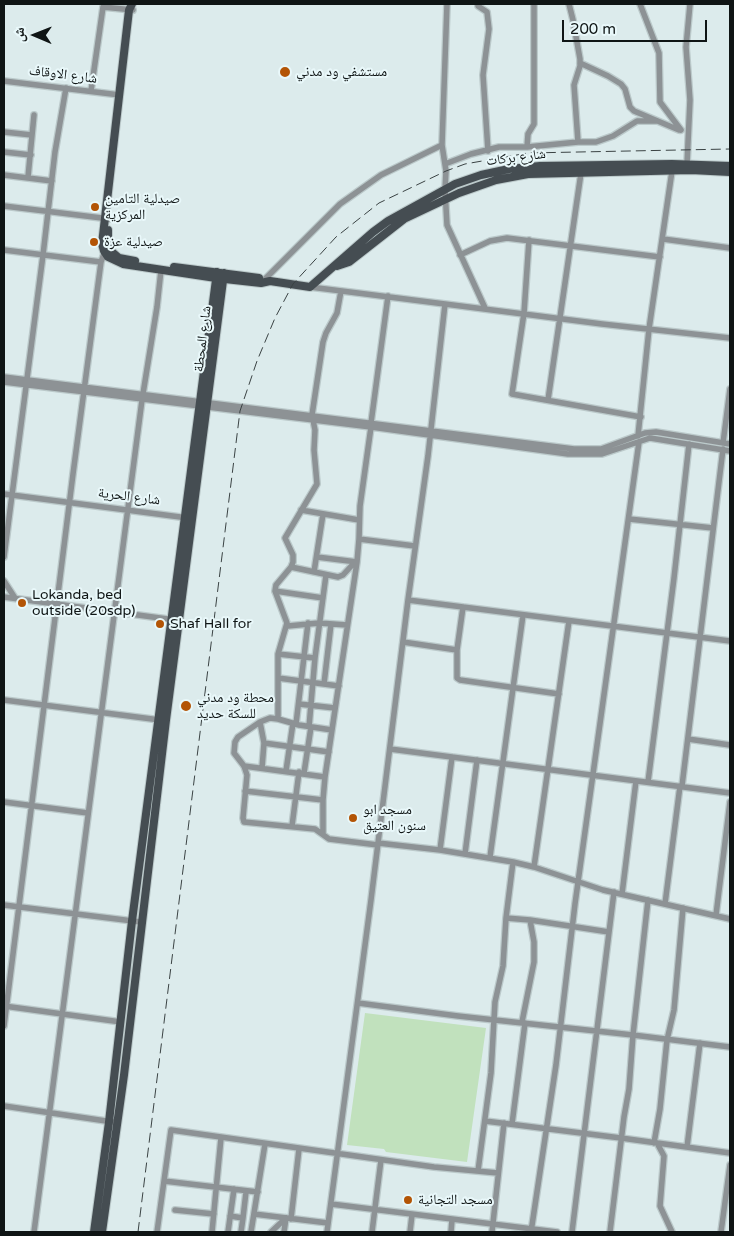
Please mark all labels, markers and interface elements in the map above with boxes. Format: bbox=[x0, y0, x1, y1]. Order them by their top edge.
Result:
north arrow bbox=[10, 10, 60, 60]
scale bar bbox=[564, 10, 709, 42]
text: 200 m bbox=[570, 20, 616, 38]
text: ش bbox=[11, 27, 28, 42]
street label: شارع الاوقاف bbox=[28, 62, 98, 88]
place label: مستشفي ود مدني bbox=[296, 64, 387, 80]
marker: مستشفي ود مدني bbox=[278, 65, 292, 79]
street label: شارع بركات bbox=[485, 146, 547, 170]
place label: صيدلية التامين المركزية bbox=[105, 191, 180, 223]
marker: صيدلية التامين المركزية bbox=[89, 201, 101, 213]
place label: صيدلية عزة bbox=[104, 234, 163, 250]
marker: صيدلية عزة bbox=[88, 236, 100, 248]
street label: شارع المحطة bbox=[191, 305, 215, 373]
street label: شارع الحرية bbox=[97, 485, 161, 509]
place label: Lokanda, bed outside (20sdp) bbox=[32, 587, 135, 620]
marker: Lokanda, bed outside (20sdp) bbox=[16, 597, 28, 609]
place label: Shaf Hall for bbox=[170, 616, 252, 632]
marker: Shaf Hall for bbox=[154, 618, 166, 630]
place label: محطة ود مدني للسكة حديد bbox=[197, 690, 274, 722]
marker: محطة ود مدني للسكة حديد bbox=[179, 699, 193, 713]
place label: مسجد ابو سنون العتيق bbox=[363, 802, 426, 834]
marker: مسجد ابو سنون العتيق bbox=[347, 812, 359, 824]
place label: مسجد التجانية bbox=[418, 1192, 493, 1208]
marker: مسجد التجانية bbox=[402, 1194, 414, 1206]

